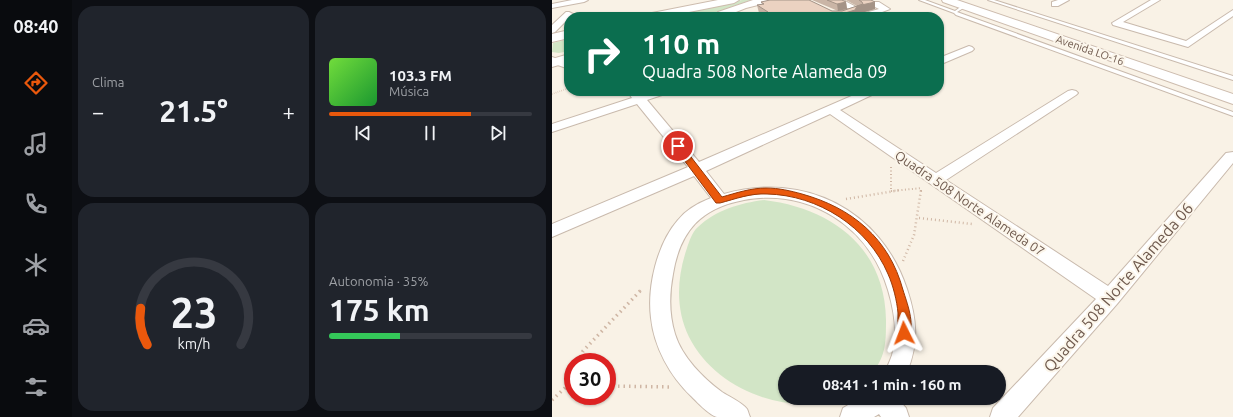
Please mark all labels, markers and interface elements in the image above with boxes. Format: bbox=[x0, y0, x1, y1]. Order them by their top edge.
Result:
text: 08:40 bbox=[13, 16, 59, 36]
icon: right bbox=[576, 28, 628, 80]
text: 110 m bbox=[642, 28, 720, 59]
street label: Avenida LO-16 bbox=[1054, 33, 1126, 67]
text: Quadra 508 Norte Alameda 09 bbox=[642, 61, 887, 81]
text: 103.3 FM bbox=[389, 67, 452, 84]
icon: directions bbox=[22, 69, 50, 97]
text: Clima bbox=[92, 75, 124, 89]
text: Música bbox=[389, 84, 429, 98]
text: 21.5° bbox=[159, 94, 228, 128]
text: − bbox=[92, 99, 104, 124]
text: + bbox=[283, 99, 295, 124]
icon: previous bbox=[352, 122, 374, 144]
icon: pause bbox=[419, 122, 441, 144]
icon: next bbox=[487, 122, 509, 144]
pin bbox=[661, 129, 695, 163]
icon: music bbox=[22, 130, 50, 158]
icon: arrive bbox=[667, 135, 689, 157]
street label: Quadra 508 Norte Alameda 07 bbox=[892, 148, 1047, 259]
icon: phone bbox=[22, 190, 50, 218]
street label: Quadra 508 Norte Alameda 06 bbox=[1040, 199, 1196, 375]
icon: climate bbox=[22, 251, 50, 279]
text: Autonomia · 35% bbox=[329, 274, 428, 288]
text: 23 bbox=[170, 289, 217, 336]
text: 175 km bbox=[329, 293, 430, 327]
icon: car bbox=[22, 312, 50, 340]
position arrow bbox=[883, 312, 925, 354]
text: km/h bbox=[177, 335, 210, 351]
speed limit sign: 30 bbox=[564, 353, 616, 405]
icon: filters bbox=[22, 373, 50, 401]
text: 08:41 · 1 min · 160 m bbox=[823, 376, 961, 393]

